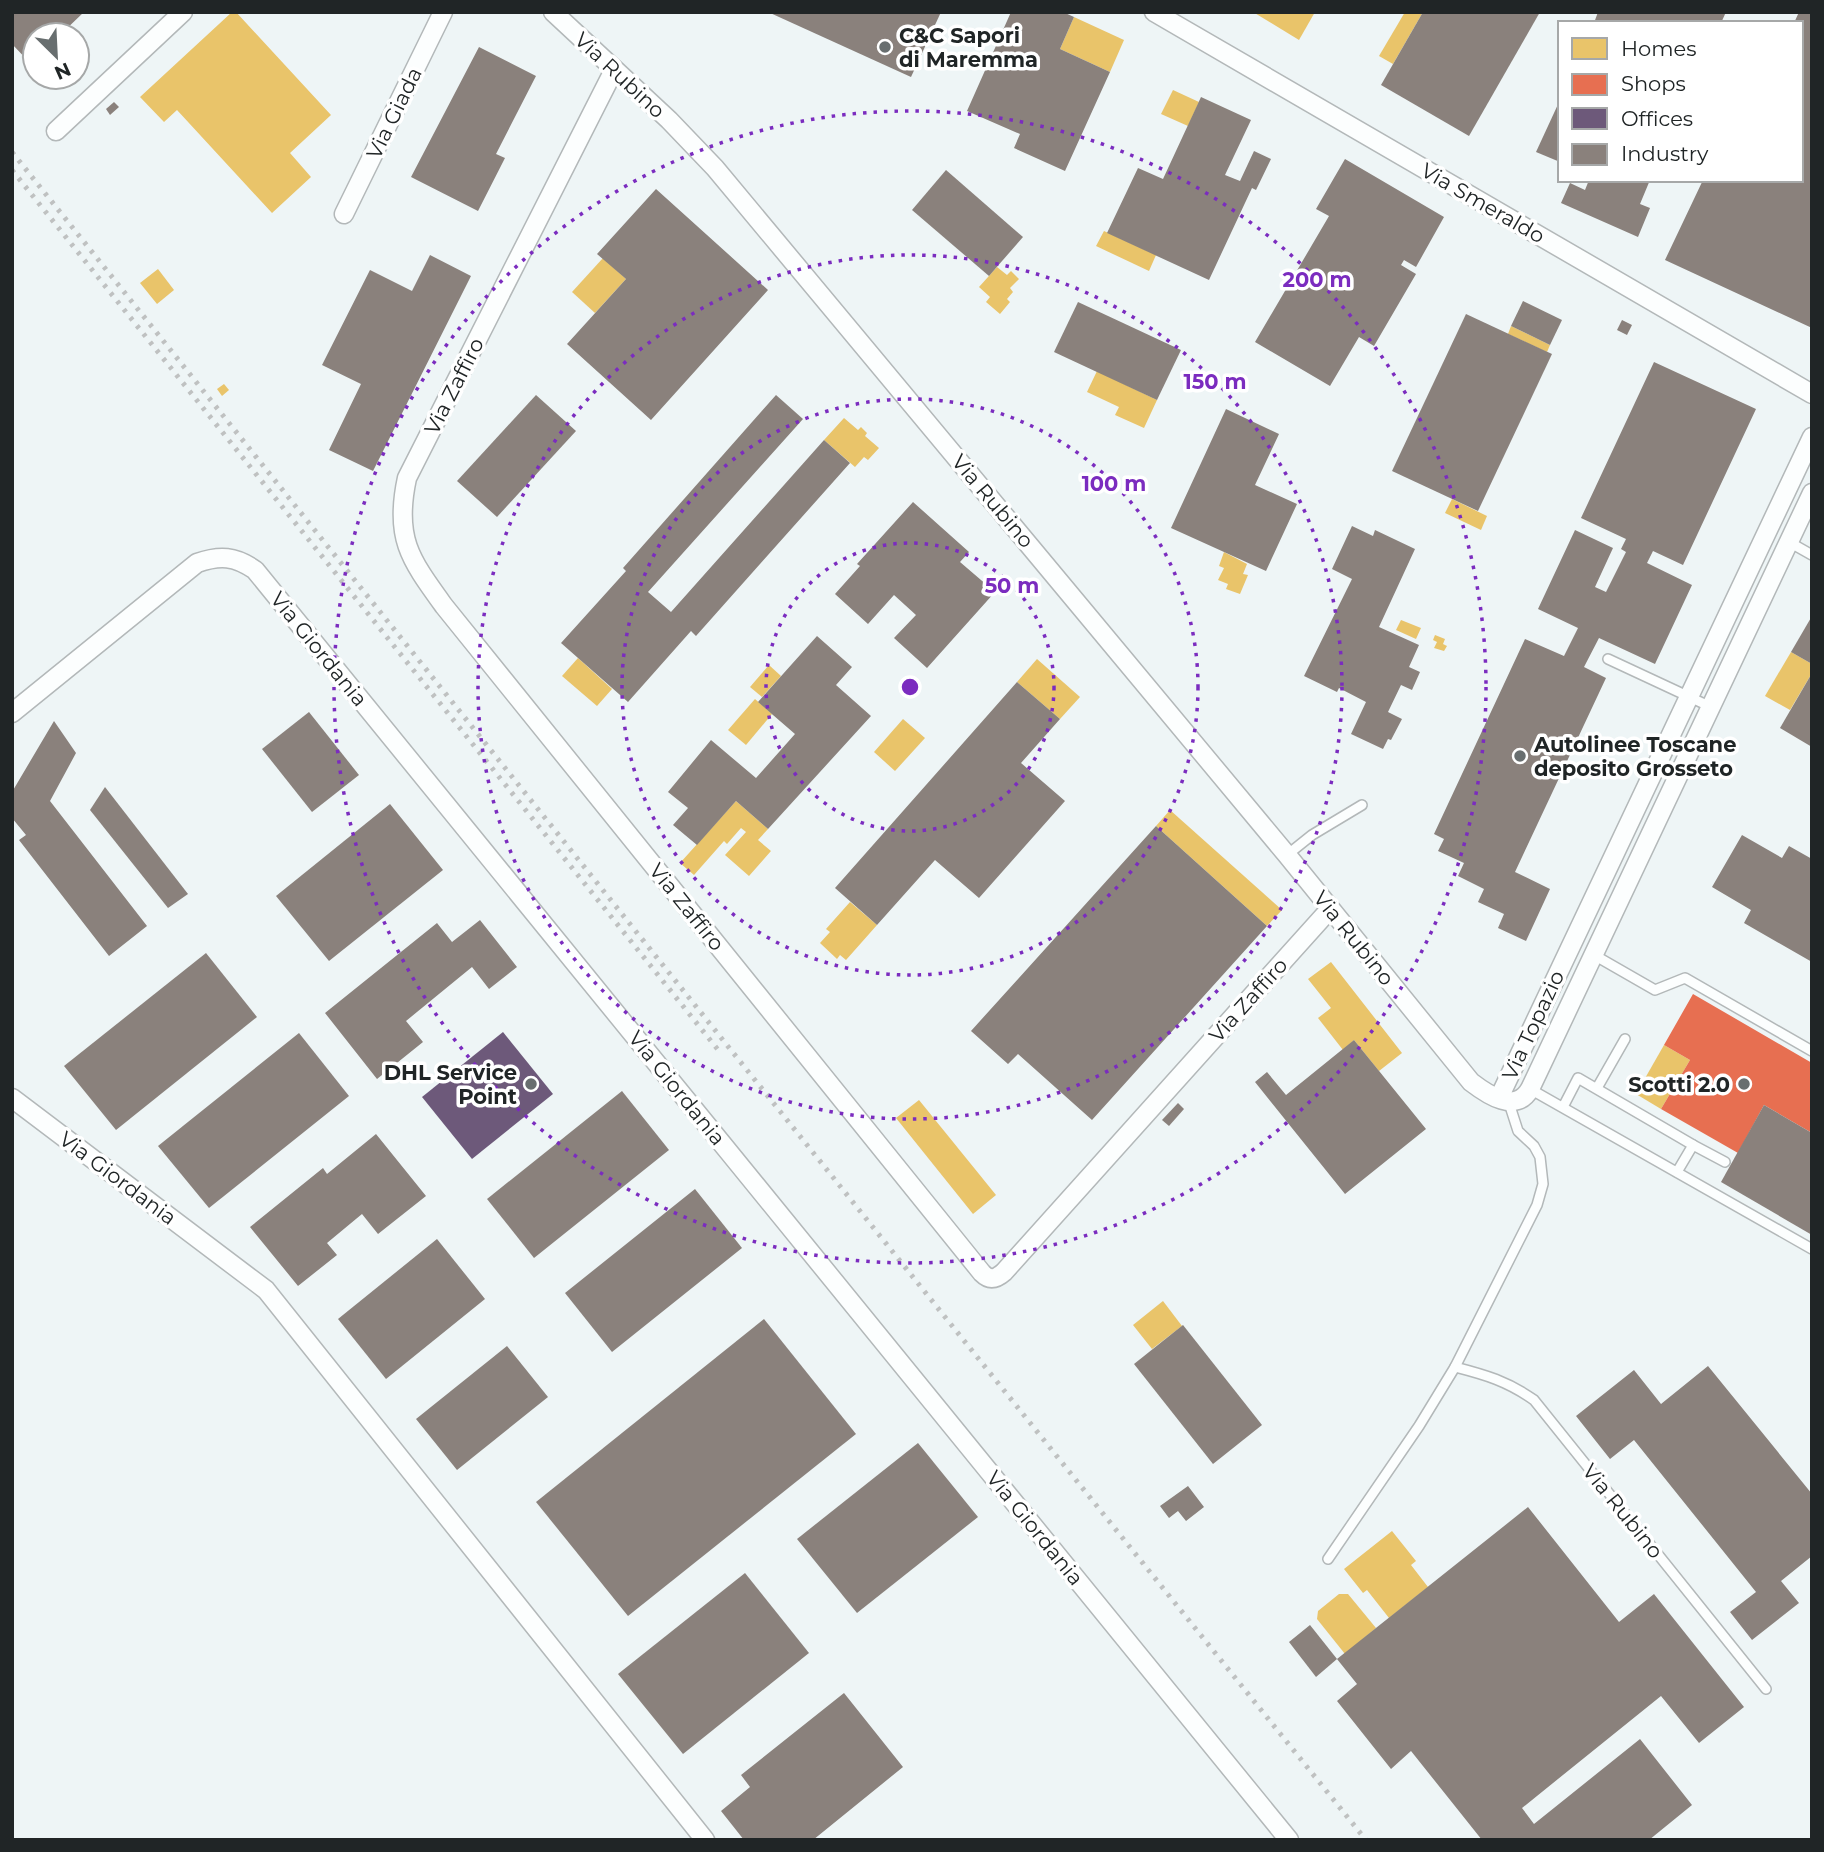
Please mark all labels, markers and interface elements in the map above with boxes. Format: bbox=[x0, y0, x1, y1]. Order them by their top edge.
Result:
north arrow bbox=[21, 21, 91, 91]
legend bbox=[1558, 21, 1803, 182]
place label: C&C Sapori di Maremma bbox=[899, 23, 1038, 72]
street label: Via Rubino bbox=[570, 27, 670, 123]
text: Homes bbox=[1621, 36, 1696, 61]
marker: C&C Sapori di Maremma bbox=[877, 39, 893, 55]
text: N bbox=[51, 57, 74, 85]
street label: Via Giada bbox=[361, 63, 427, 163]
text: Shops bbox=[1621, 71, 1686, 96]
text: Offices bbox=[1621, 106, 1693, 131]
text: Industry bbox=[1621, 141, 1709, 166]
street label: Via Smeraldo bbox=[1417, 157, 1549, 249]
text: 200 m bbox=[1283, 267, 1351, 292]
street label: Via Zaffiro bbox=[419, 333, 489, 439]
text: 150 m bbox=[1184, 369, 1246, 394]
street label: Via Rubino bbox=[947, 449, 1039, 553]
text: 100 m bbox=[1082, 471, 1146, 496]
text: 50 m bbox=[985, 573, 1039, 598]
street label: Via Giordania bbox=[265, 587, 373, 711]
centre of rings bbox=[898, 675, 922, 699]
place label: Autolinee Toscane deposito Grosseto bbox=[1533, 732, 1736, 781]
marker: Autolinee Toscane deposito Grosseto bbox=[1512, 748, 1528, 764]
street label: Via Zaffiro bbox=[644, 858, 730, 956]
street label: Via Rubino bbox=[1308, 886, 1400, 990]
street label: Via Zaffiro bbox=[1204, 953, 1292, 1047]
street label: Via Topazio bbox=[1497, 966, 1569, 1084]
street label: Via Giordania bbox=[623, 1026, 731, 1150]
place label: DHL Service Point bbox=[384, 1060, 517, 1109]
place label: Scotti 2.0 bbox=[1628, 1072, 1730, 1097]
marker: DHL Service Point bbox=[523, 1076, 539, 1092]
marker: Scotti 2.0 bbox=[1736, 1076, 1752, 1092]
street label: Via Giordania bbox=[55, 1126, 181, 1230]
street label: Via Rubino bbox=[1577, 1459, 1669, 1563]
street label: Via Giordania bbox=[981, 1466, 1089, 1590]

